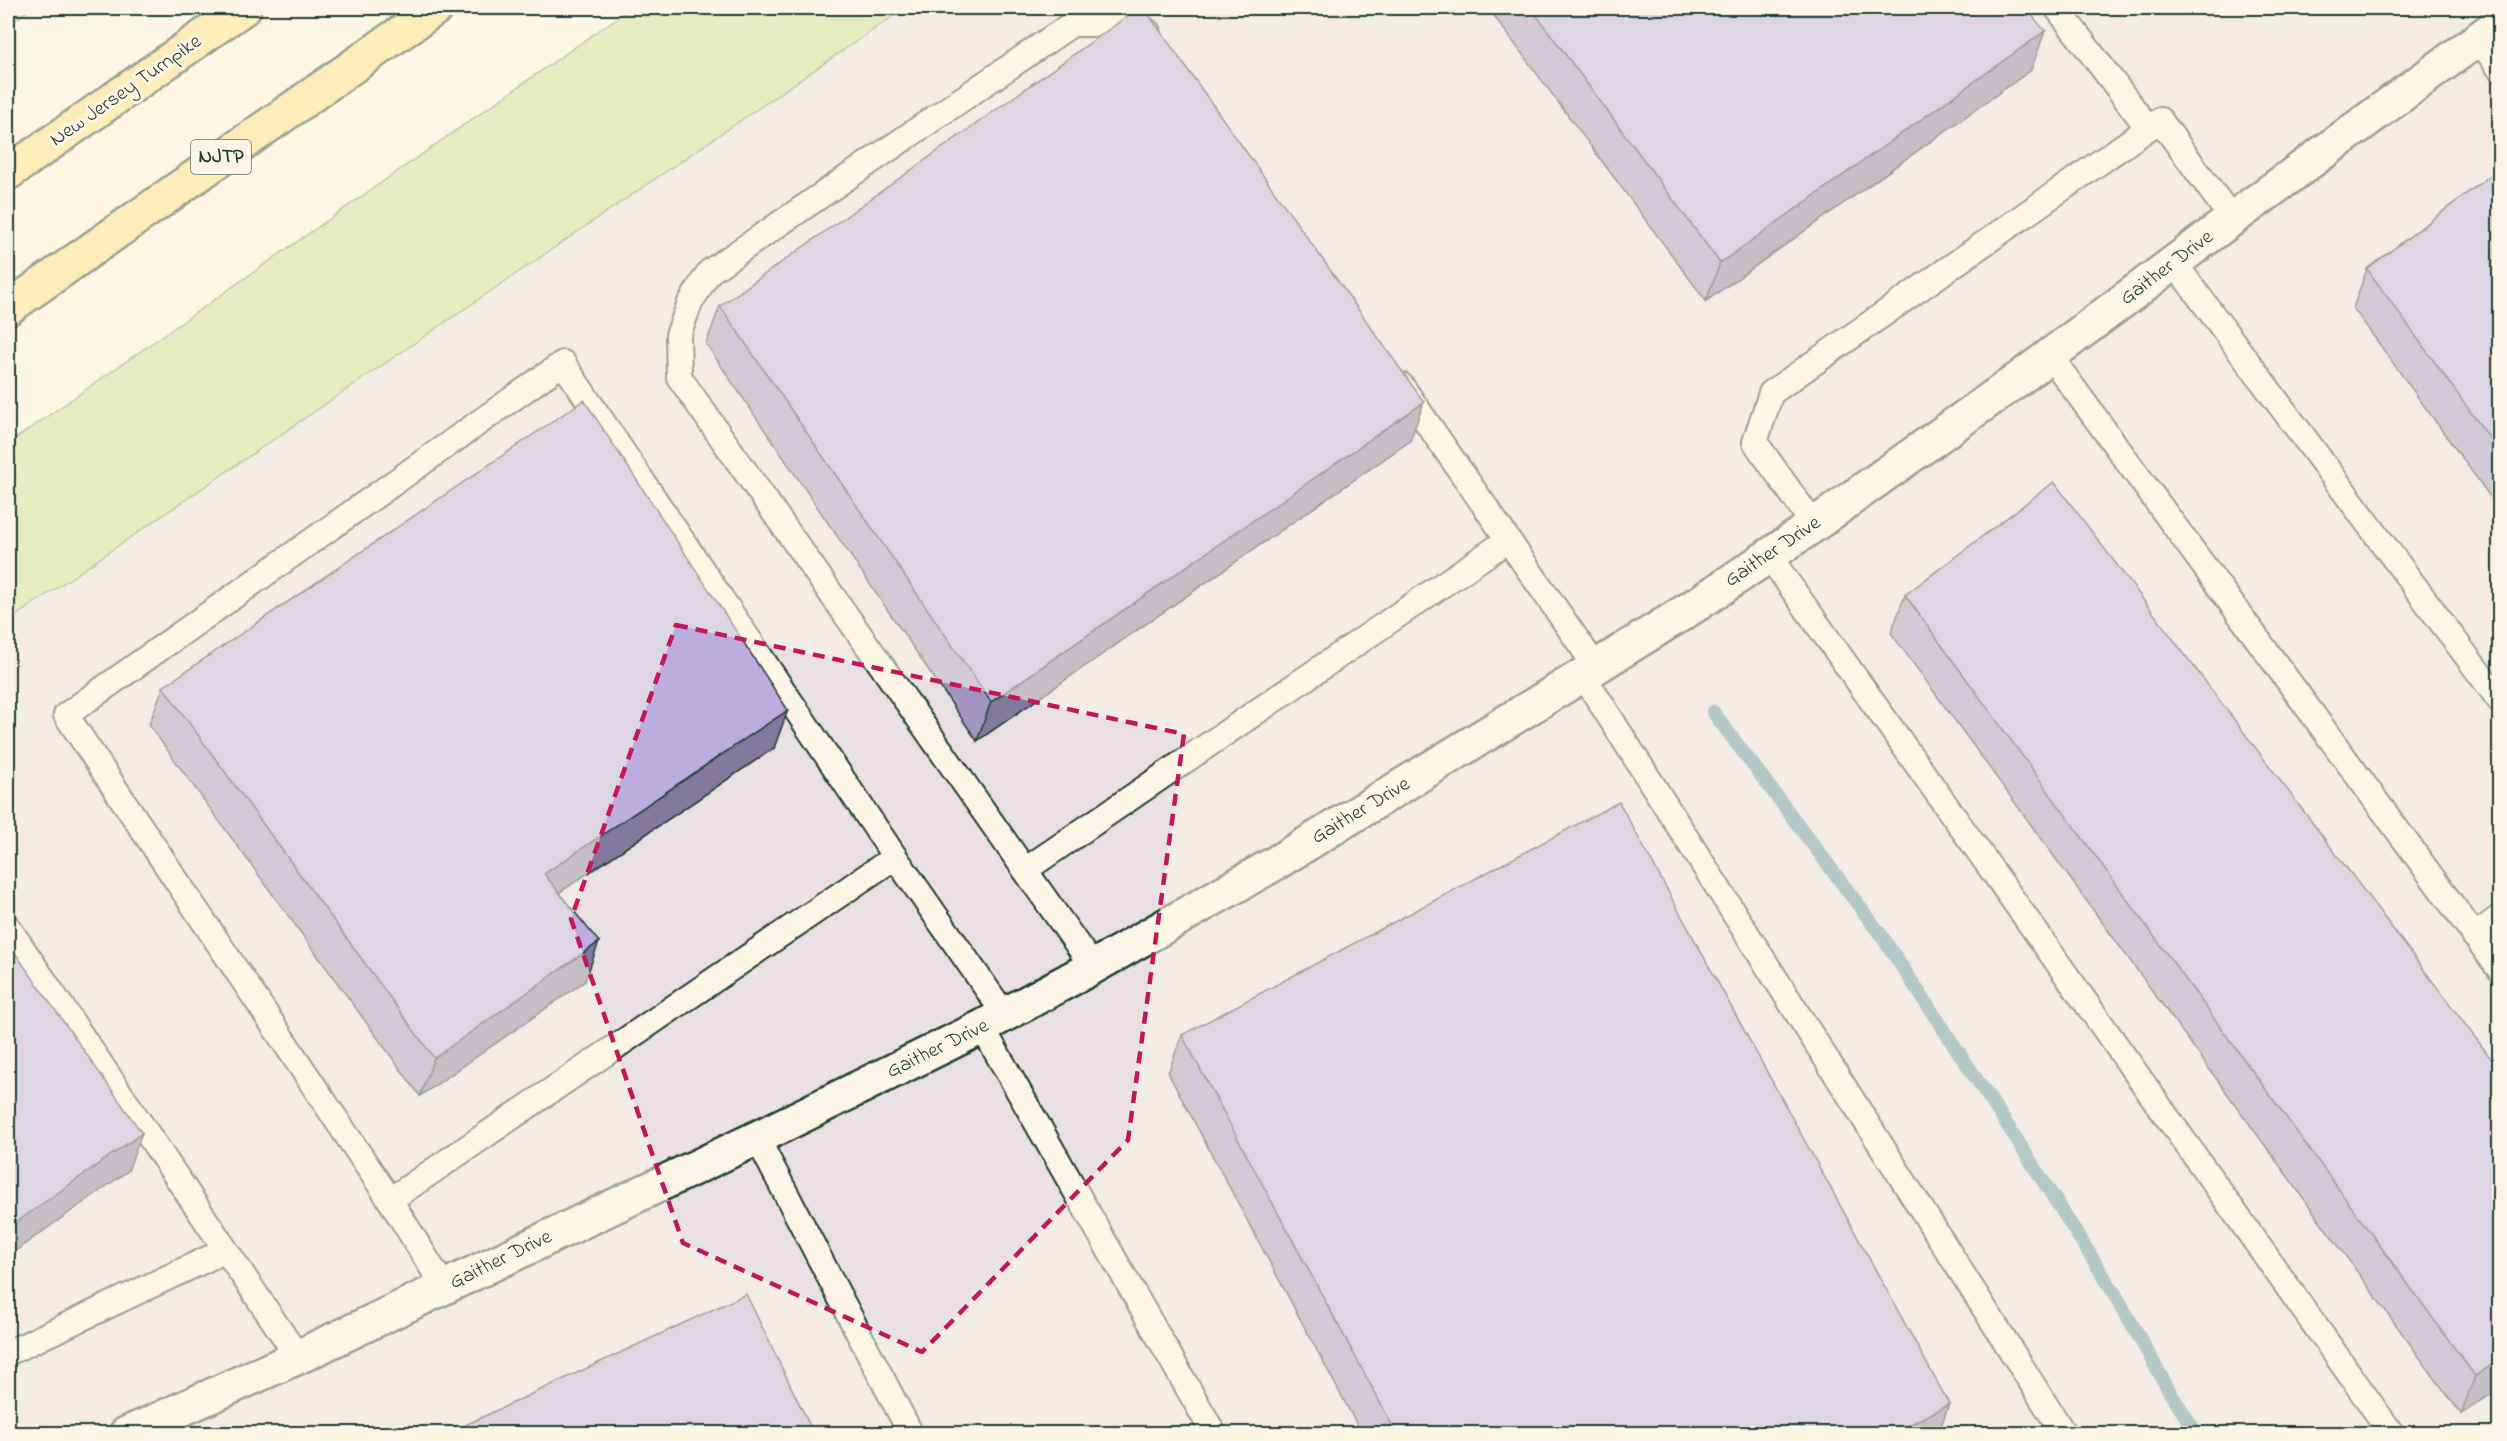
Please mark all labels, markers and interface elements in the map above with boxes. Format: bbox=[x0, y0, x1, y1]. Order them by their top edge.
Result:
street label: New Jersey Turnpike bbox=[44, 27, 210, 156]
road number: NJTP bbox=[191, 140, 251, 174]
street label: Gaither Drive bbox=[2114, 222, 2221, 313]
street label: Gaither Drive bbox=[1719, 508, 1828, 595]
street label: Gaither Drive bbox=[1306, 769, 1417, 852]
street label: Gaither Drive bbox=[882, 1011, 995, 1087]
street label: Gaither Drive bbox=[445, 1222, 558, 1298]

